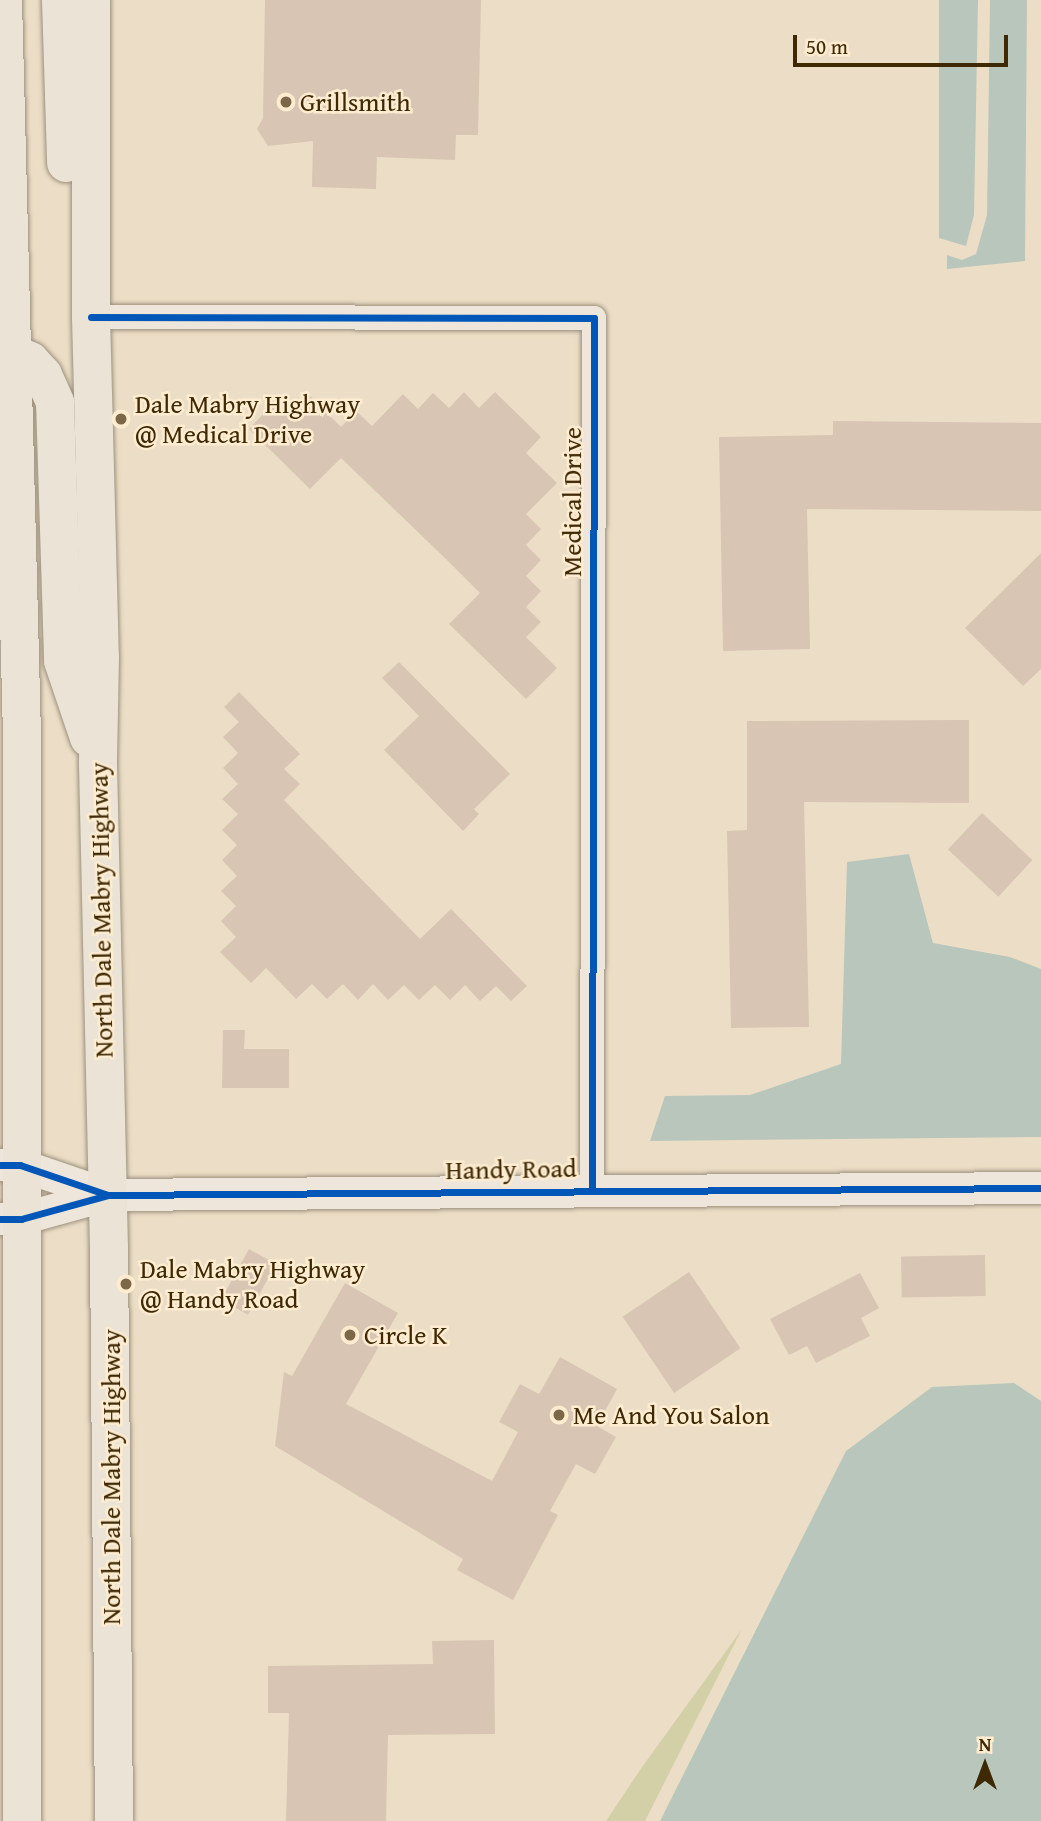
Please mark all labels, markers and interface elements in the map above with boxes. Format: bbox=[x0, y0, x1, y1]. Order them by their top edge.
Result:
scale bar bbox=[796, 21, 1011, 65]
text: 50 m bbox=[806, 31, 848, 62]
place label: Grillsmith bbox=[300, 86, 411, 118]
marker: Grillsmith bbox=[278, 94, 294, 110]
place label: Dale Mabry Highway @ Medical Drive bbox=[135, 388, 360, 450]
marker: Dale Mabry Highway @ Medical Drive bbox=[113, 411, 129, 427]
street label: Medical Drive bbox=[556, 427, 588, 577]
street label: North Dale Mabry Highway bbox=[83, 762, 119, 1058]
street label: Handy Road bbox=[445, 1152, 577, 1186]
place label: Dale Mabry Highway @ Handy Road bbox=[140, 1253, 365, 1314]
marker: Dale Mabry Highway @ Handy Road bbox=[118, 1276, 134, 1292]
place label: Circle K bbox=[364, 1319, 447, 1351]
marker: Circle K bbox=[342, 1327, 358, 1343]
street label: North Dale Mabry Highway bbox=[95, 1329, 127, 1625]
place label: Me And You Salon bbox=[573, 1399, 769, 1431]
marker: Me And You Salon bbox=[551, 1407, 567, 1423]
north arrow bbox=[950, 1730, 1020, 1800]
text: N bbox=[979, 1730, 991, 1758]

